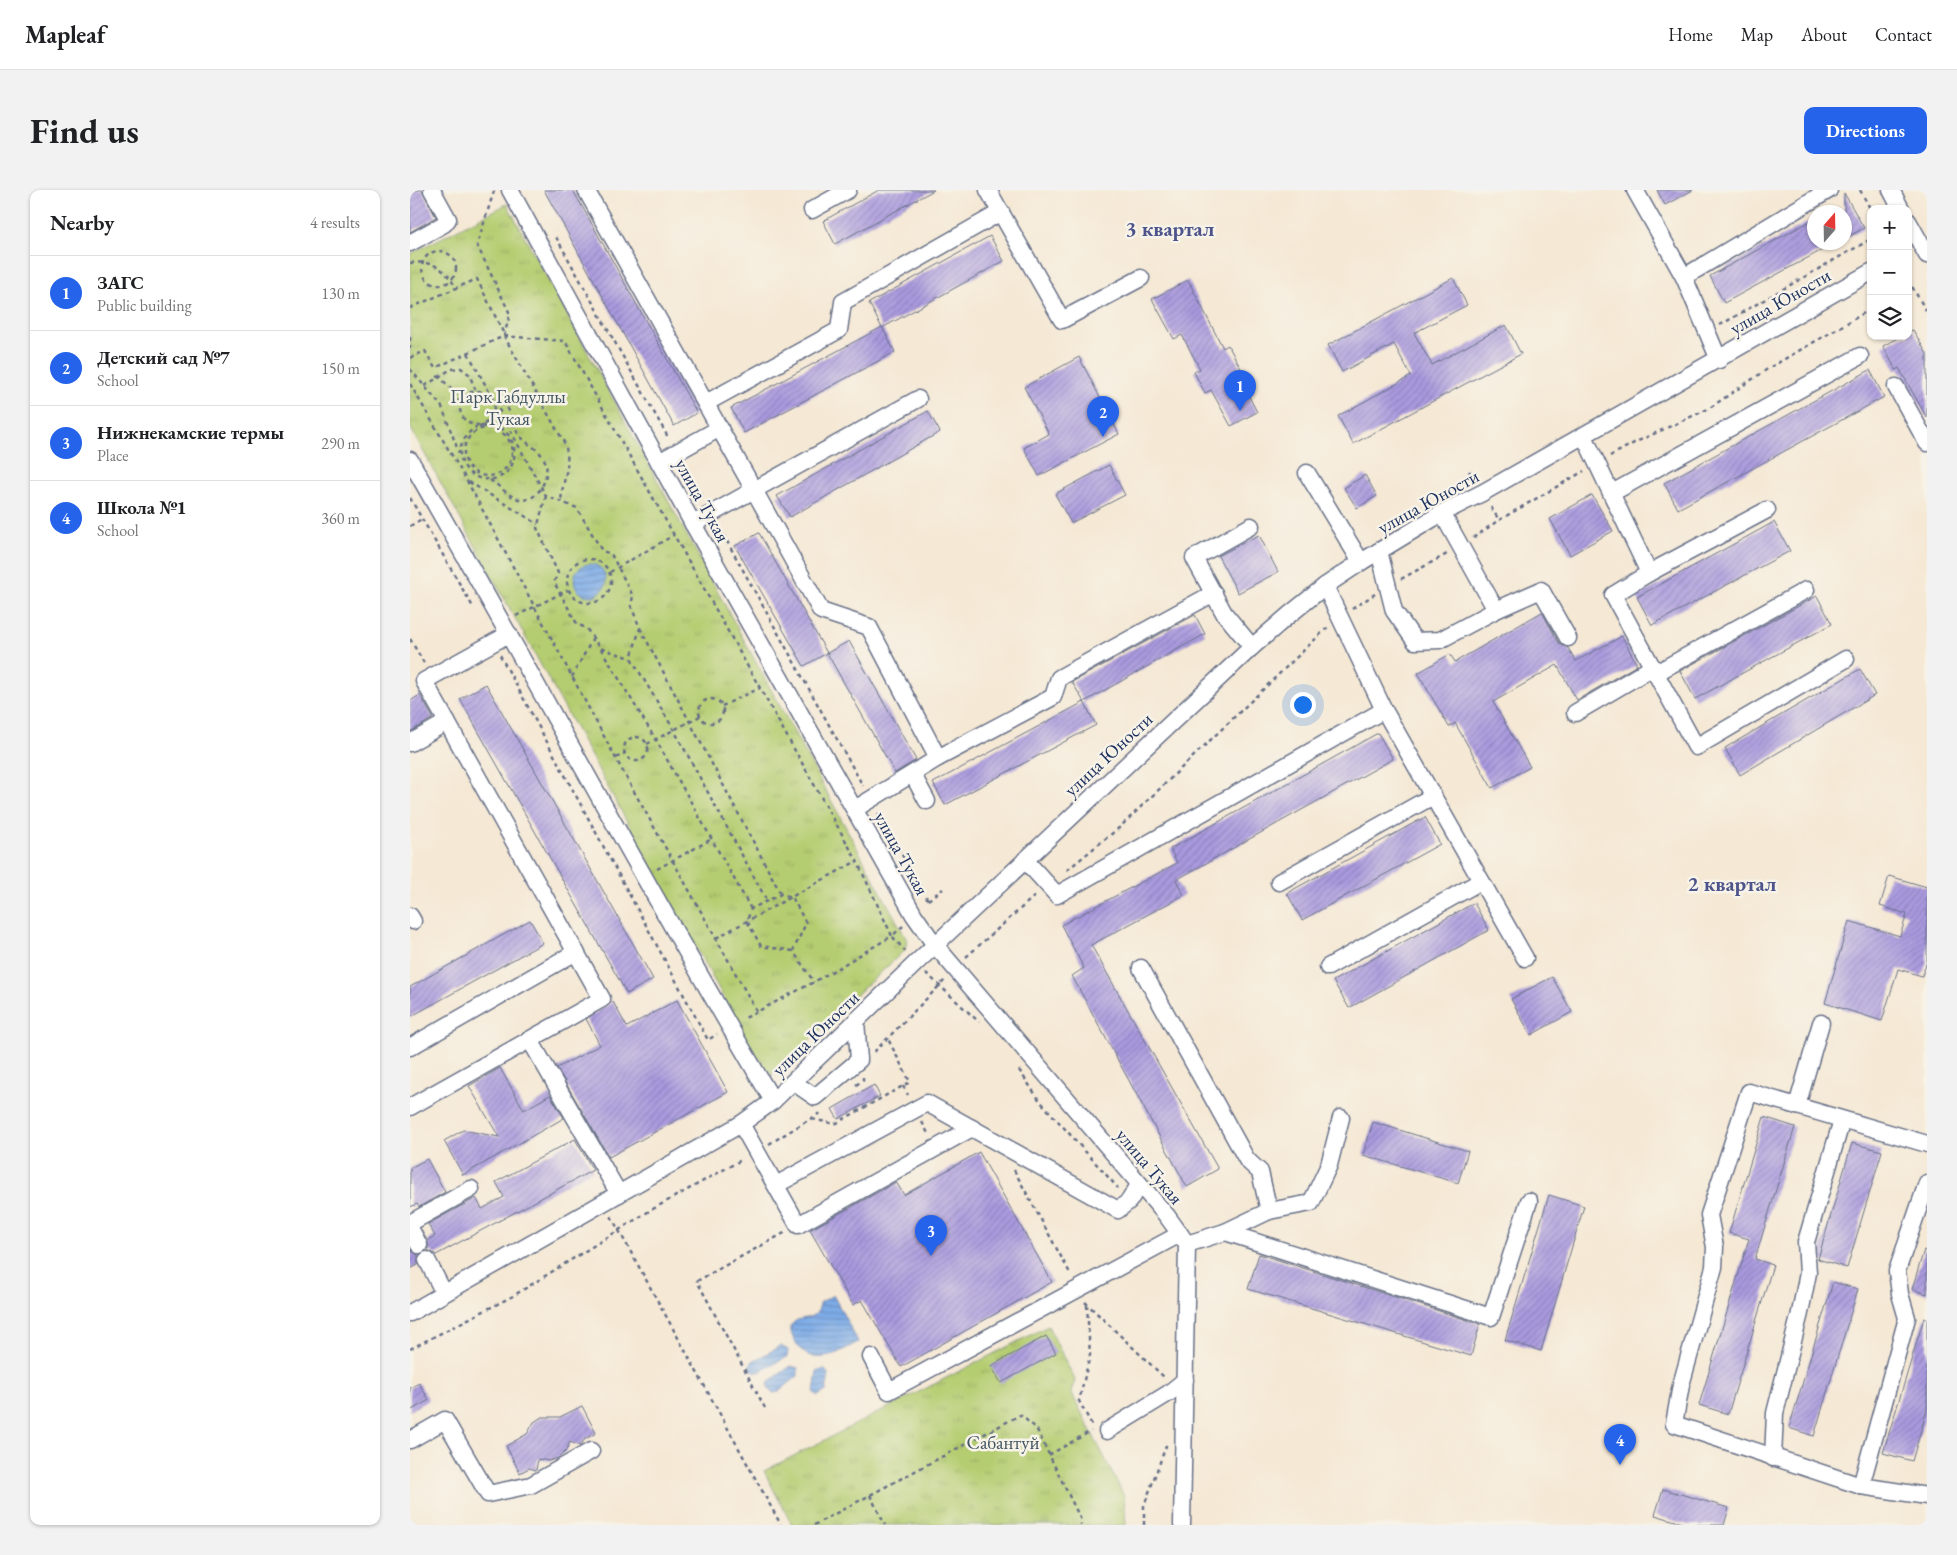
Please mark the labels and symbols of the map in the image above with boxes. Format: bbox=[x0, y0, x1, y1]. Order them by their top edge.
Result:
north arrow bbox=[1807, 205, 1852, 250]
district label: 3 квартал bbox=[1126, 215, 1215, 242]
street label: улица Юности bbox=[1725, 262, 1835, 340]
pin: 1 bbox=[1224, 370, 1256, 411]
park label: Парк Габдуллы Тукая bbox=[450, 384, 566, 431]
pin: 2 bbox=[1087, 396, 1119, 437]
street label: улица Тукая bbox=[669, 454, 736, 547]
street label: улица Юности bbox=[1373, 463, 1484, 540]
your location bbox=[1290, 692, 1316, 718]
street label: улица Юности bbox=[1059, 707, 1158, 802]
street label: улица Тукая bbox=[868, 807, 935, 900]
district label: 2 квартал bbox=[1688, 870, 1777, 897]
street label: улица Юности bbox=[766, 985, 865, 1081]
street label: улица Тукая bbox=[1110, 1123, 1189, 1210]
pin: 3 bbox=[915, 1215, 947, 1256]
pin: 4 bbox=[1604, 1424, 1636, 1465]
park label: Сабантуй bbox=[966, 1430, 1040, 1455]

